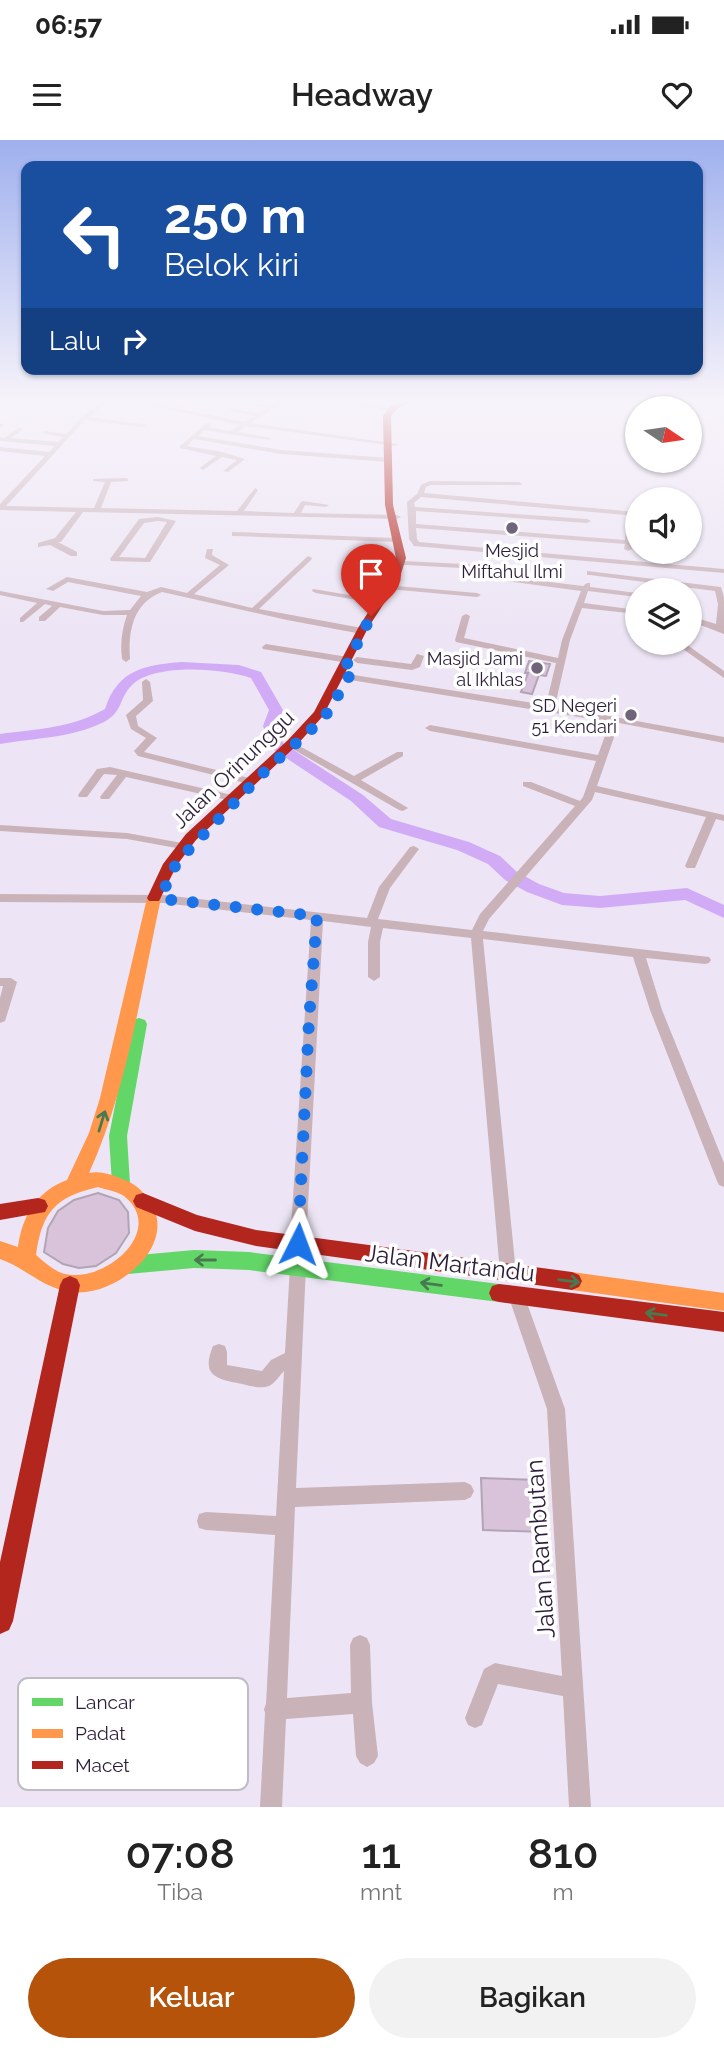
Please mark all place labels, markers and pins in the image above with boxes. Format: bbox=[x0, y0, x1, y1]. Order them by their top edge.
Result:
marker: Mesjid Miftahul Ilmi bbox=[504, 520, 520, 536]
place label: Mesjid Miftahul Ilmi bbox=[461, 540, 563, 582]
pin bbox=[341, 544, 401, 616]
place label: Masjid Jami al Ikhlas bbox=[427, 648, 523, 690]
marker: Masjid Jami al Ikhlas bbox=[529, 660, 545, 676]
place label: SD Negeri 51 Kendari bbox=[532, 695, 617, 737]
marker: SD Negeri 51 Kendari bbox=[623, 707, 639, 723]

